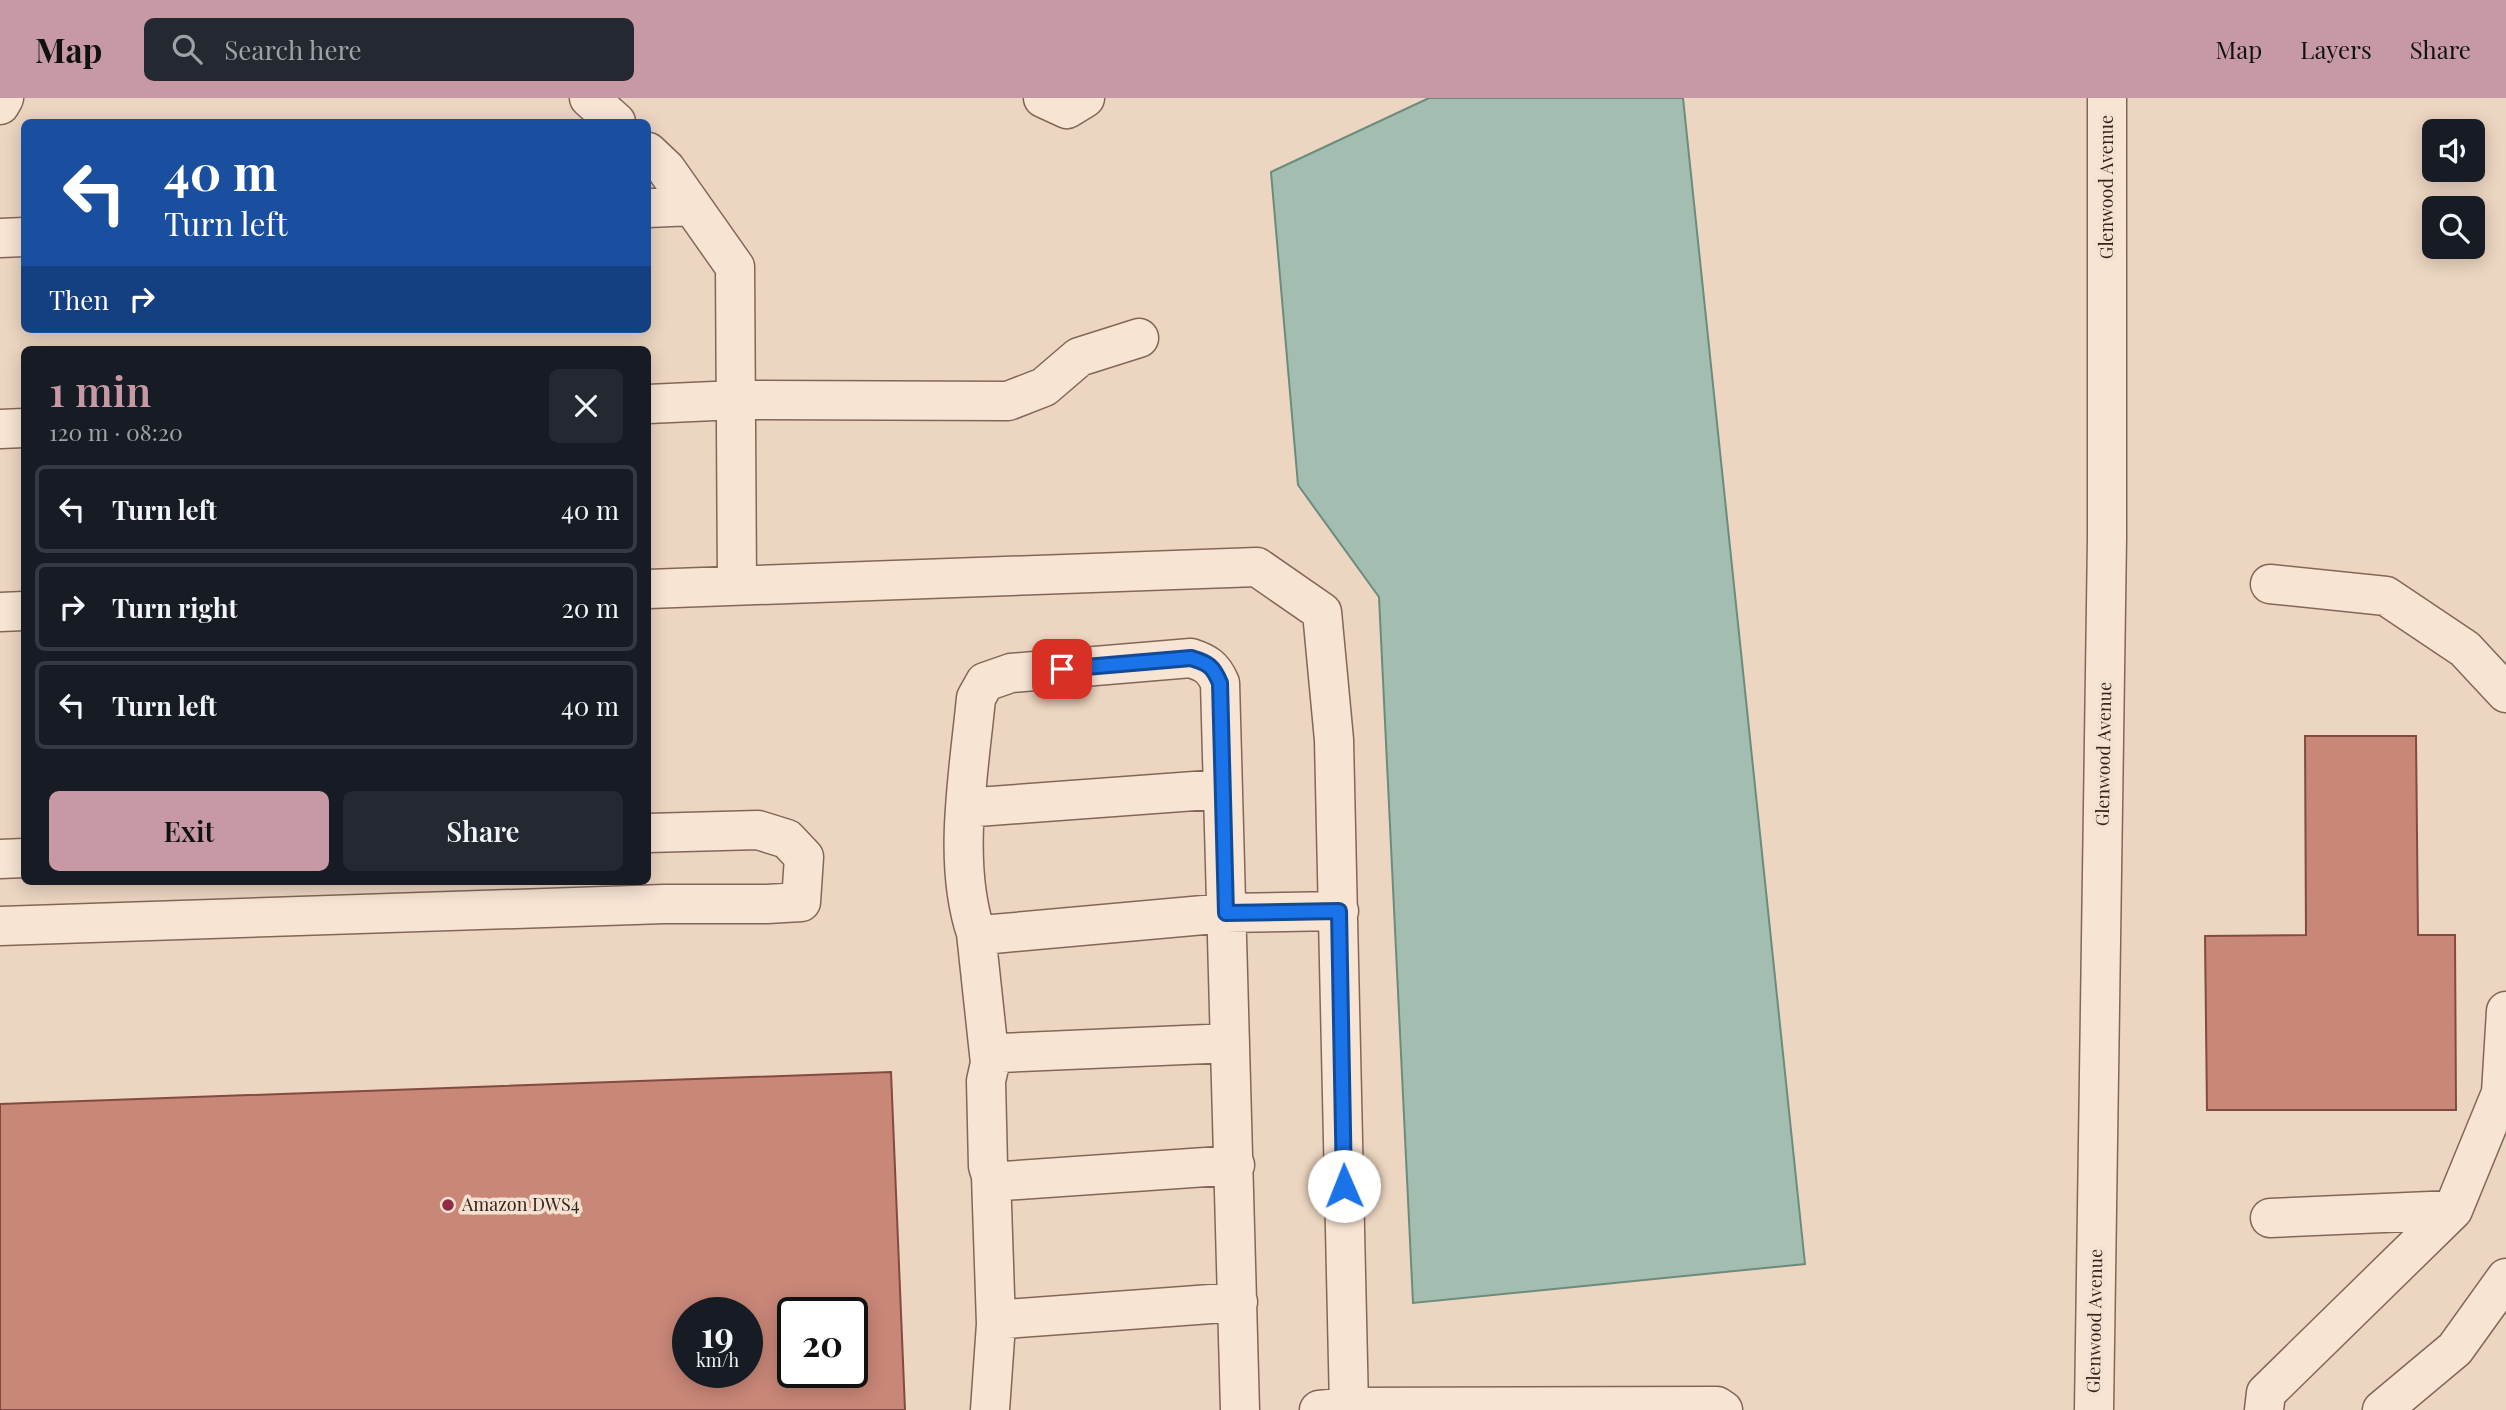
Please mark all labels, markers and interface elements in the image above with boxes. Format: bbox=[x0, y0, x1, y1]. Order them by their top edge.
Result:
search box bbox=[144, 18, 634, 81]
text: Map bbox=[35, 27, 102, 71]
icon: search bbox=[168, 30, 206, 68]
text: Search here bbox=[224, 32, 362, 67]
text: Map bbox=[2216, 33, 2262, 65]
text: Layers bbox=[2300, 33, 2372, 65]
text: Share bbox=[2410, 33, 2471, 65]
street label: Glenwood Avenue bbox=[2094, 115, 2118, 259]
map controls bbox=[2422, 119, 2485, 259]
button: sound bbox=[2422, 119, 2485, 182]
text: 40 m bbox=[164, 138, 277, 203]
icon: left bbox=[49, 147, 140, 238]
button: search bbox=[2422, 196, 2485, 259]
text: Turn left bbox=[164, 201, 288, 244]
icon: right bbox=[123, 280, 161, 318]
text: Then bbox=[49, 282, 109, 317]
text: 1 min bbox=[49, 362, 151, 418]
button: close bbox=[549, 369, 623, 443]
text: 120 m · 08:20 bbox=[49, 416, 183, 447]
icon: left bbox=[53, 490, 91, 528]
text: Turn left bbox=[112, 492, 217, 527]
text: 40 m bbox=[561, 492, 619, 527]
icon: right bbox=[53, 588, 91, 626]
text: Turn right bbox=[112, 590, 238, 625]
text: 20 m bbox=[561, 590, 619, 625]
pin bbox=[1032, 639, 1092, 699]
icon: arrive bbox=[1043, 650, 1081, 688]
street label: Glenwood Avenue bbox=[2090, 682, 2116, 826]
icon: left bbox=[53, 686, 91, 724]
text: Turn left bbox=[112, 688, 217, 723]
text: 40 m bbox=[561, 688, 619, 723]
button: Exit bbox=[49, 791, 329, 871]
button: Share bbox=[343, 791, 623, 871]
position arrow bbox=[1307, 1149, 1381, 1223]
place label: Amazon DWS4 bbox=[461, 1192, 580, 1216]
marker: Amazon DWS4 bbox=[440, 1197, 456, 1213]
street label: Glenwood Avenue bbox=[2081, 1249, 2107, 1393]
speed limit sign: 20 bbox=[777, 1297, 868, 1388]
text: 19 bbox=[701, 1310, 734, 1357]
text: km/h bbox=[696, 1348, 739, 1372]

